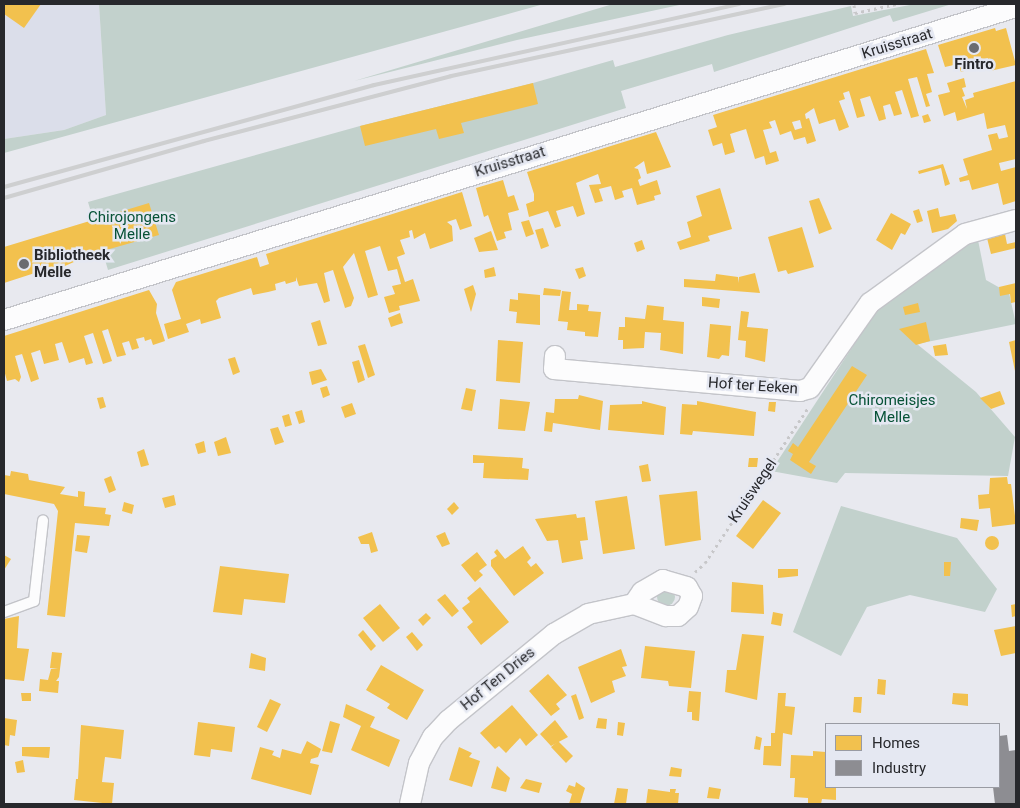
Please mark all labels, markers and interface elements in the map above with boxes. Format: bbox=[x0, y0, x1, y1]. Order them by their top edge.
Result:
street label: Kruisstraat bbox=[860, 25, 934, 63]
marker: Fintro bbox=[968, 42, 980, 54]
place label: Fintro bbox=[954, 56, 994, 74]
street label: Kruisstraat bbox=[473, 143, 547, 181]
park label: Chirojongens Melle bbox=[88, 208, 176, 243]
place label: Bibliotheek Melle bbox=[34, 246, 110, 281]
marker: Bibliotheek Melle bbox=[18, 258, 30, 270]
street label: Hof ter Eeken bbox=[708, 374, 798, 398]
park label: Chiromeisjes Melle bbox=[849, 391, 935, 426]
street label: Kruiswegel bbox=[725, 456, 781, 526]
street label: Hof Ten Dries bbox=[457, 643, 539, 715]
legend bbox=[825, 723, 1000, 788]
text: Homes bbox=[872, 734, 920, 752]
text: Industry bbox=[872, 759, 926, 777]

